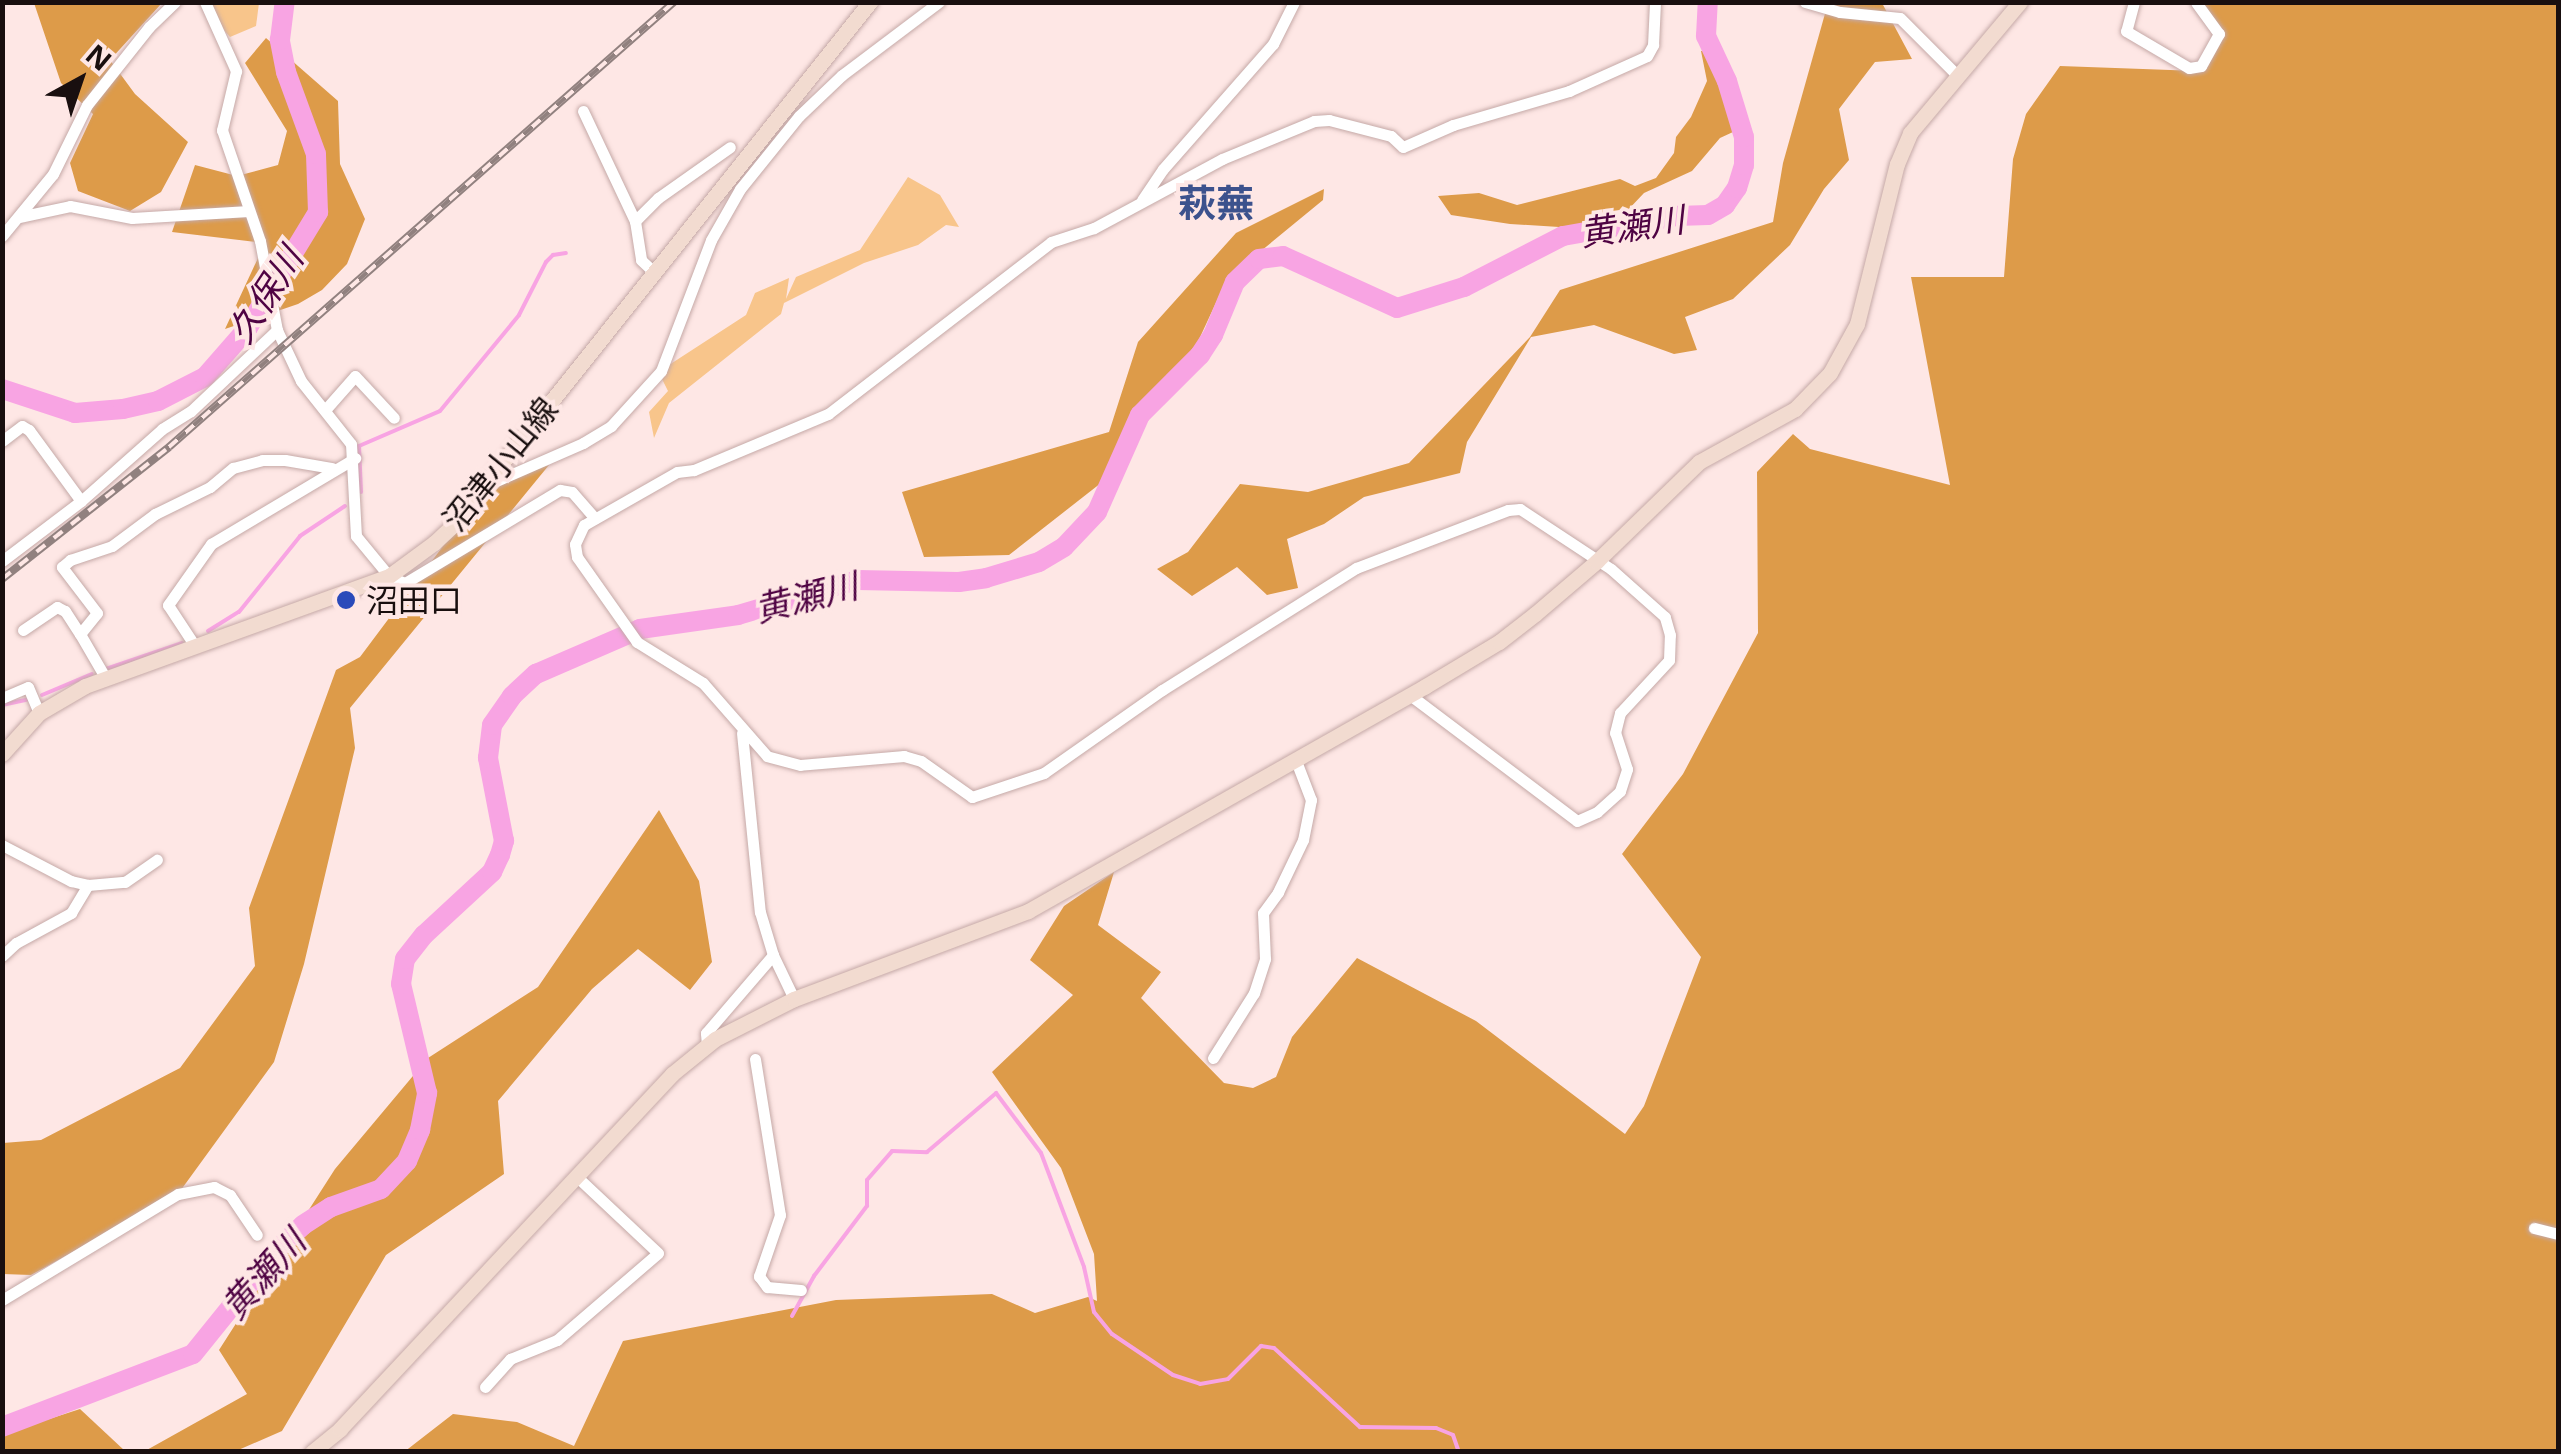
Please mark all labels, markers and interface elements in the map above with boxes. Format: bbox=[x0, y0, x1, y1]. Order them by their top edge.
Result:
north arrow bbox=[30, 30, 130, 130]
text: N bbox=[78, 35, 120, 79]
district label: 萩蕪 bbox=[1178, 180, 1254, 226]
water label: 黄瀬川 bbox=[1577, 198, 1687, 254]
water label: 久保川 bbox=[219, 240, 311, 350]
street label: 沼津小山線 bbox=[435, 390, 565, 538]
water label: 黄瀬川 bbox=[750, 564, 862, 630]
place label: 沼田口 bbox=[366, 581, 462, 619]
marker: 沼田口 bbox=[335, 589, 357, 611]
water label: 黄瀬川 bbox=[212, 1221, 314, 1327]

